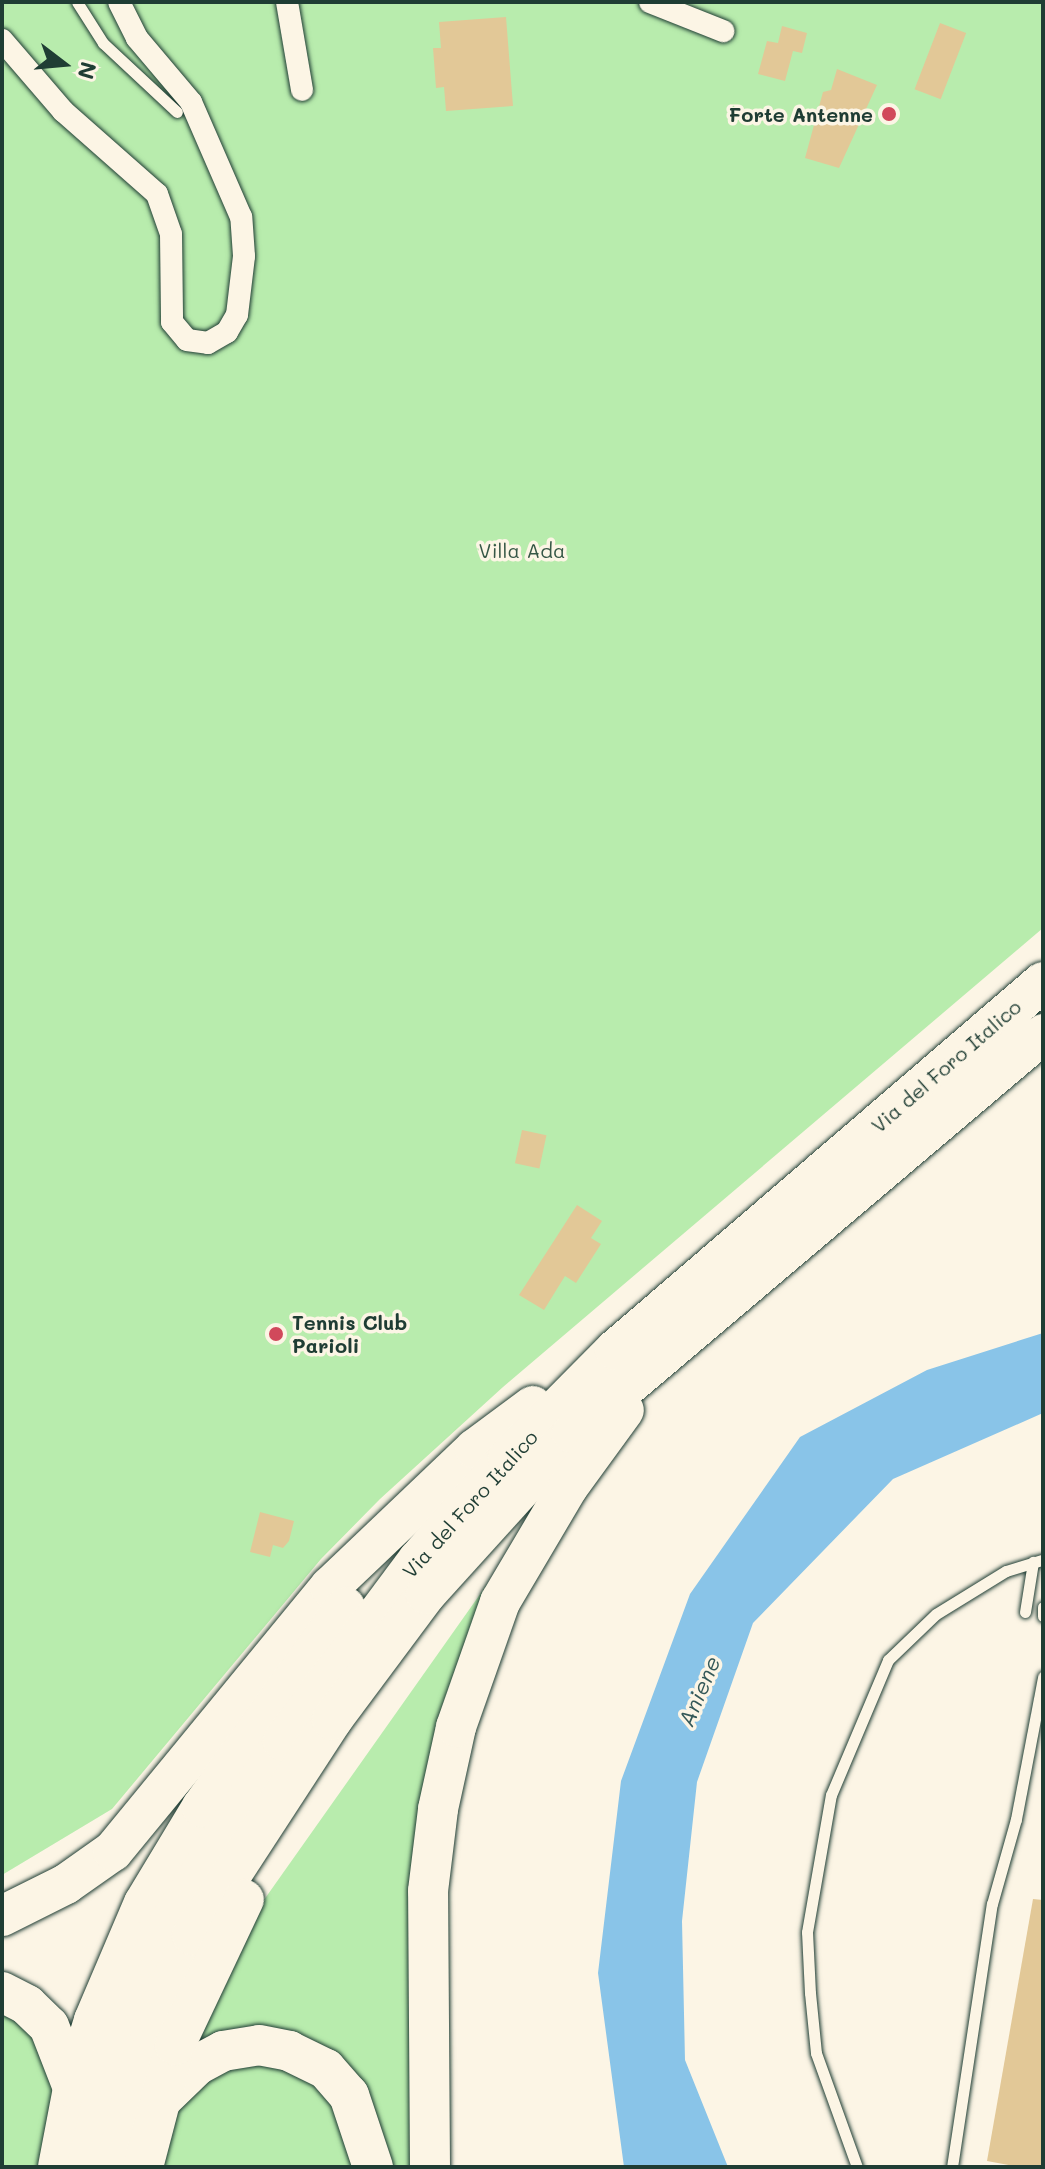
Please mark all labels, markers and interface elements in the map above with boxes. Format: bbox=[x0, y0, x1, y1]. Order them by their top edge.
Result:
north arrow bbox=[24, 24, 104, 104]
text: N bbox=[71, 59, 104, 83]
place label: Forte Antenne bbox=[729, 102, 873, 126]
marker: Forte Antenne bbox=[880, 105, 898, 123]
park label: Villa Ada bbox=[479, 538, 565, 562]
street label: Via del Foro Italico bbox=[866, 994, 1026, 1138]
place label: Tennis Club Parioli bbox=[292, 1310, 407, 1357]
marker: Tennis Club Parioli bbox=[267, 1325, 285, 1343]
street label: Via del Foro Italico bbox=[397, 1425, 543, 1583]
water label: Aniene bbox=[672, 1652, 726, 1730]

